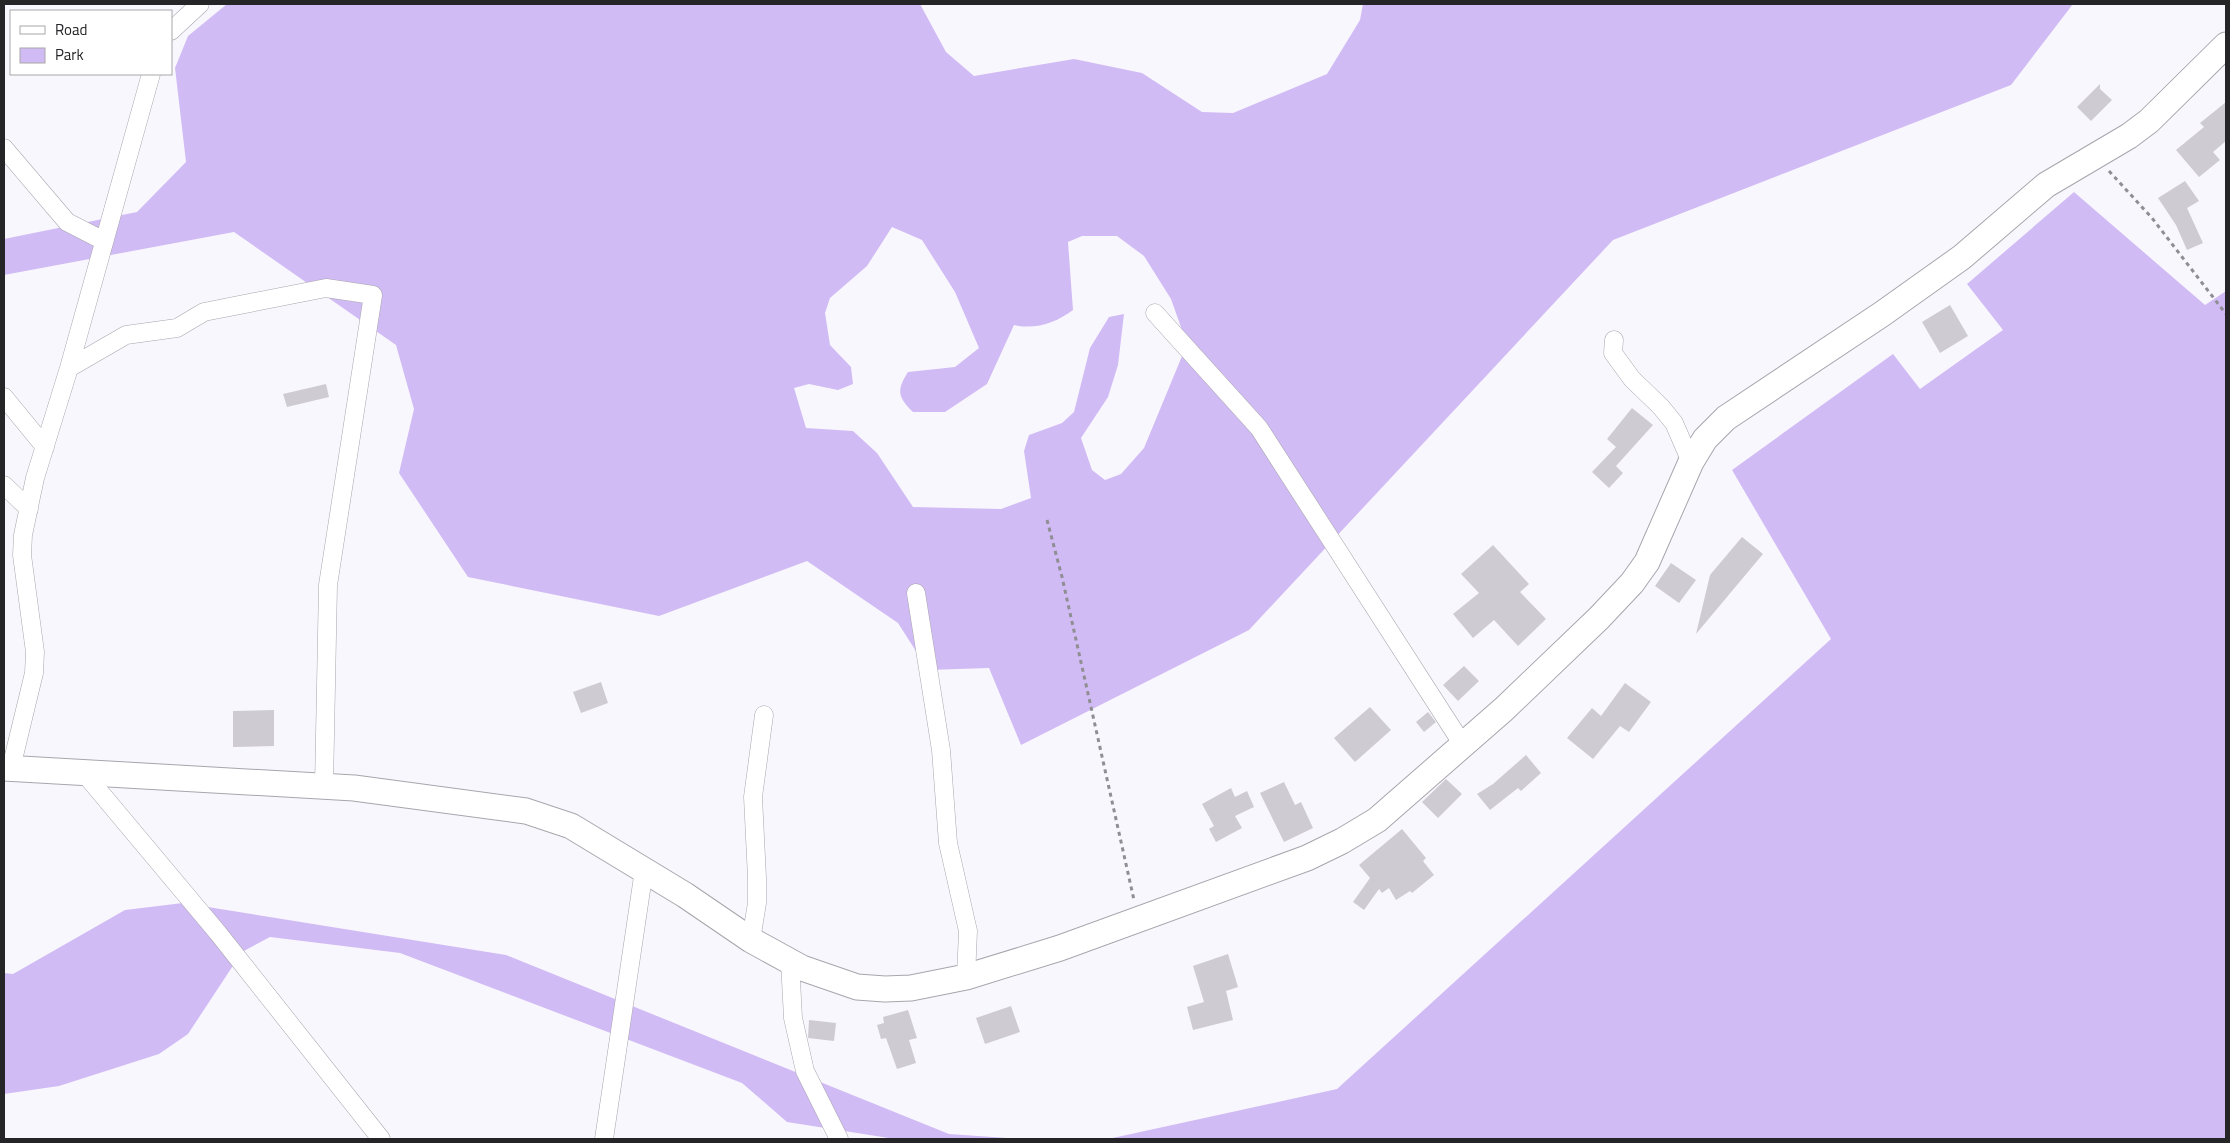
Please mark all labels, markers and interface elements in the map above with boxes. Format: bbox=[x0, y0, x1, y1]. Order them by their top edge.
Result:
legend bbox=[10, 10, 172, 75]
text: Road bbox=[55, 18, 87, 41]
text: Park bbox=[55, 43, 84, 66]

